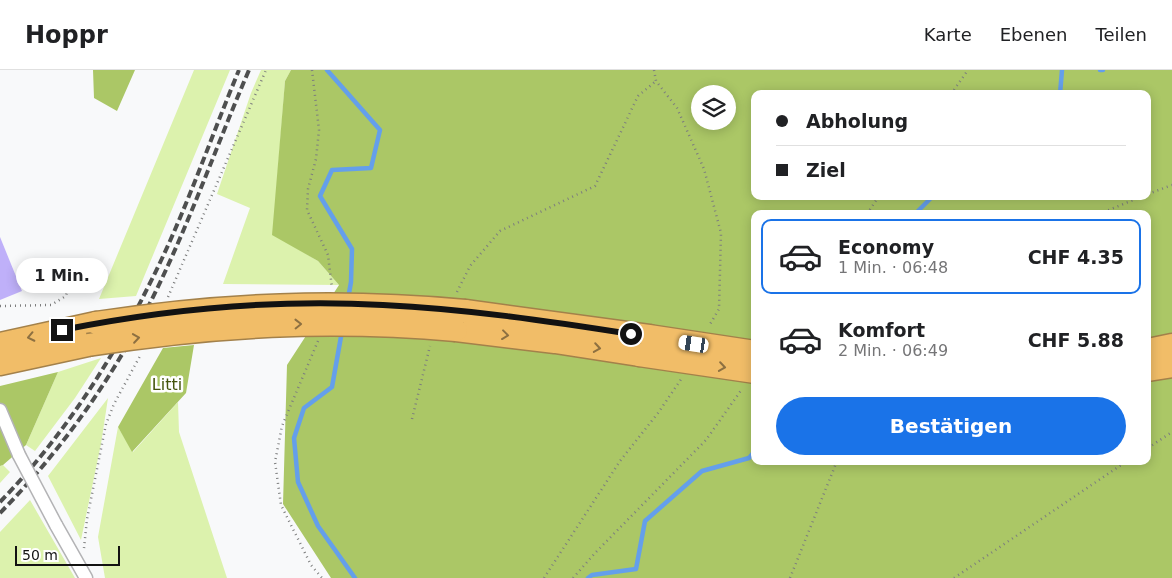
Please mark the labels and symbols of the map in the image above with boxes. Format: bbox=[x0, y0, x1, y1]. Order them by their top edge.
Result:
callout: 1 Min. bbox=[16, 258, 108, 292]
route end bbox=[51, 319, 73, 341]
one-way arrow bbox=[294, 319, 302, 329]
route start bbox=[620, 323, 642, 345]
one-way arrow bbox=[501, 330, 509, 340]
one-way arrow bbox=[27, 331, 36, 342]
one-way arrow bbox=[131, 333, 140, 343]
car bbox=[678, 334, 709, 354]
one-way arrow bbox=[593, 343, 601, 353]
one-way arrow bbox=[718, 361, 726, 372]
park label: Litti bbox=[152, 375, 182, 394]
scale bar bbox=[15, 543, 120, 566]

